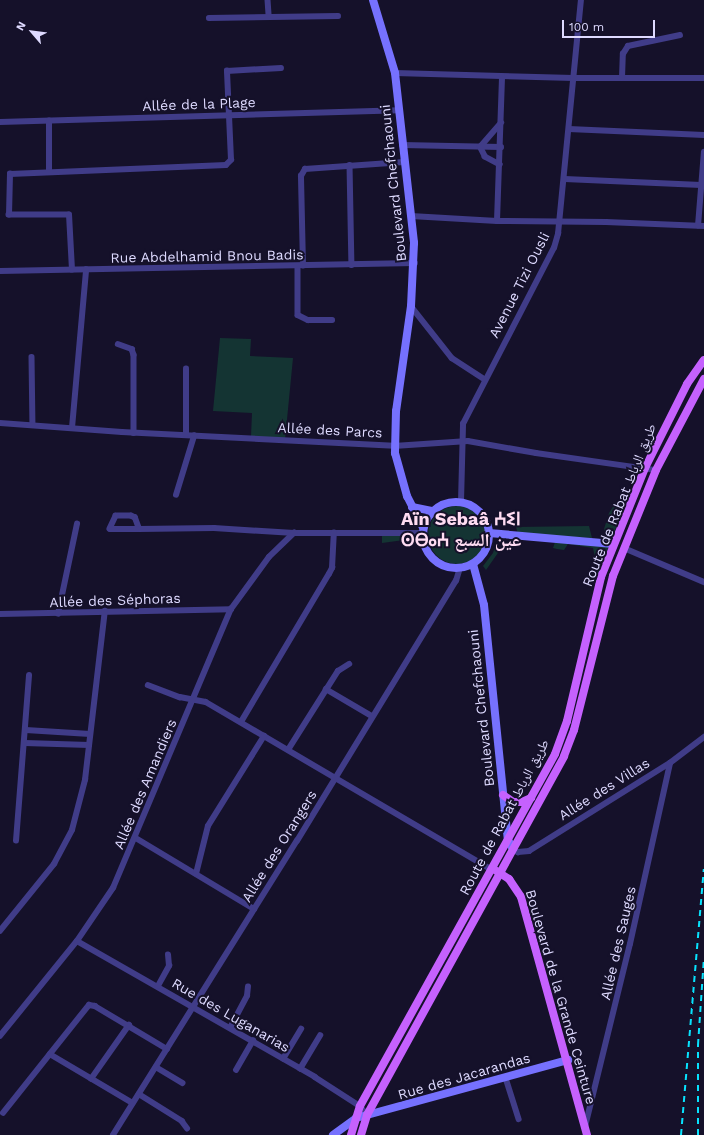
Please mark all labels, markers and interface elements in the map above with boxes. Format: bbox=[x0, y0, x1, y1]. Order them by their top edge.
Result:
north arrow bbox=[12, 12, 52, 52]
scale bar bbox=[564, 12, 657, 38]
text: N bbox=[13, 19, 29, 33]
text: 100 m bbox=[569, 20, 604, 34]
street label: Allée de la Plage bbox=[142, 94, 256, 114]
street label: Boulevard Chefchaouni bbox=[376, 104, 410, 262]
street label: Avenue Tizi Ousli bbox=[485, 229, 553, 341]
street label: Rue Abdelhamid Bnou Badis bbox=[110, 246, 304, 266]
street label: Allée des Parcs bbox=[277, 419, 383, 441]
street label: Route de Rabat طريق الرباط bbox=[579, 421, 659, 589]
district label: Aïn Sebaâ ⵄⵉⵏ ⵙⴱⴰⵄ عين السبع bbox=[401, 509, 521, 552]
street label: Allée des Séphoras bbox=[49, 589, 181, 611]
street label: Boulevard Chefchaouni bbox=[464, 629, 498, 787]
street label: Allée des Amandiers bbox=[110, 716, 180, 852]
street label: Route de Rabat طريق الرباط bbox=[456, 736, 552, 898]
street label: Allée des Villas bbox=[555, 754, 653, 824]
street label: Allée des Orangers bbox=[238, 787, 320, 905]
street label: Allée des Sauges bbox=[597, 885, 639, 1001]
street label: Boulevard de la Grande Ceinture bbox=[522, 888, 600, 1106]
street label: Rue des Luganarias bbox=[169, 974, 293, 1056]
street label: Rue des Jacarandas bbox=[396, 1049, 532, 1103]

